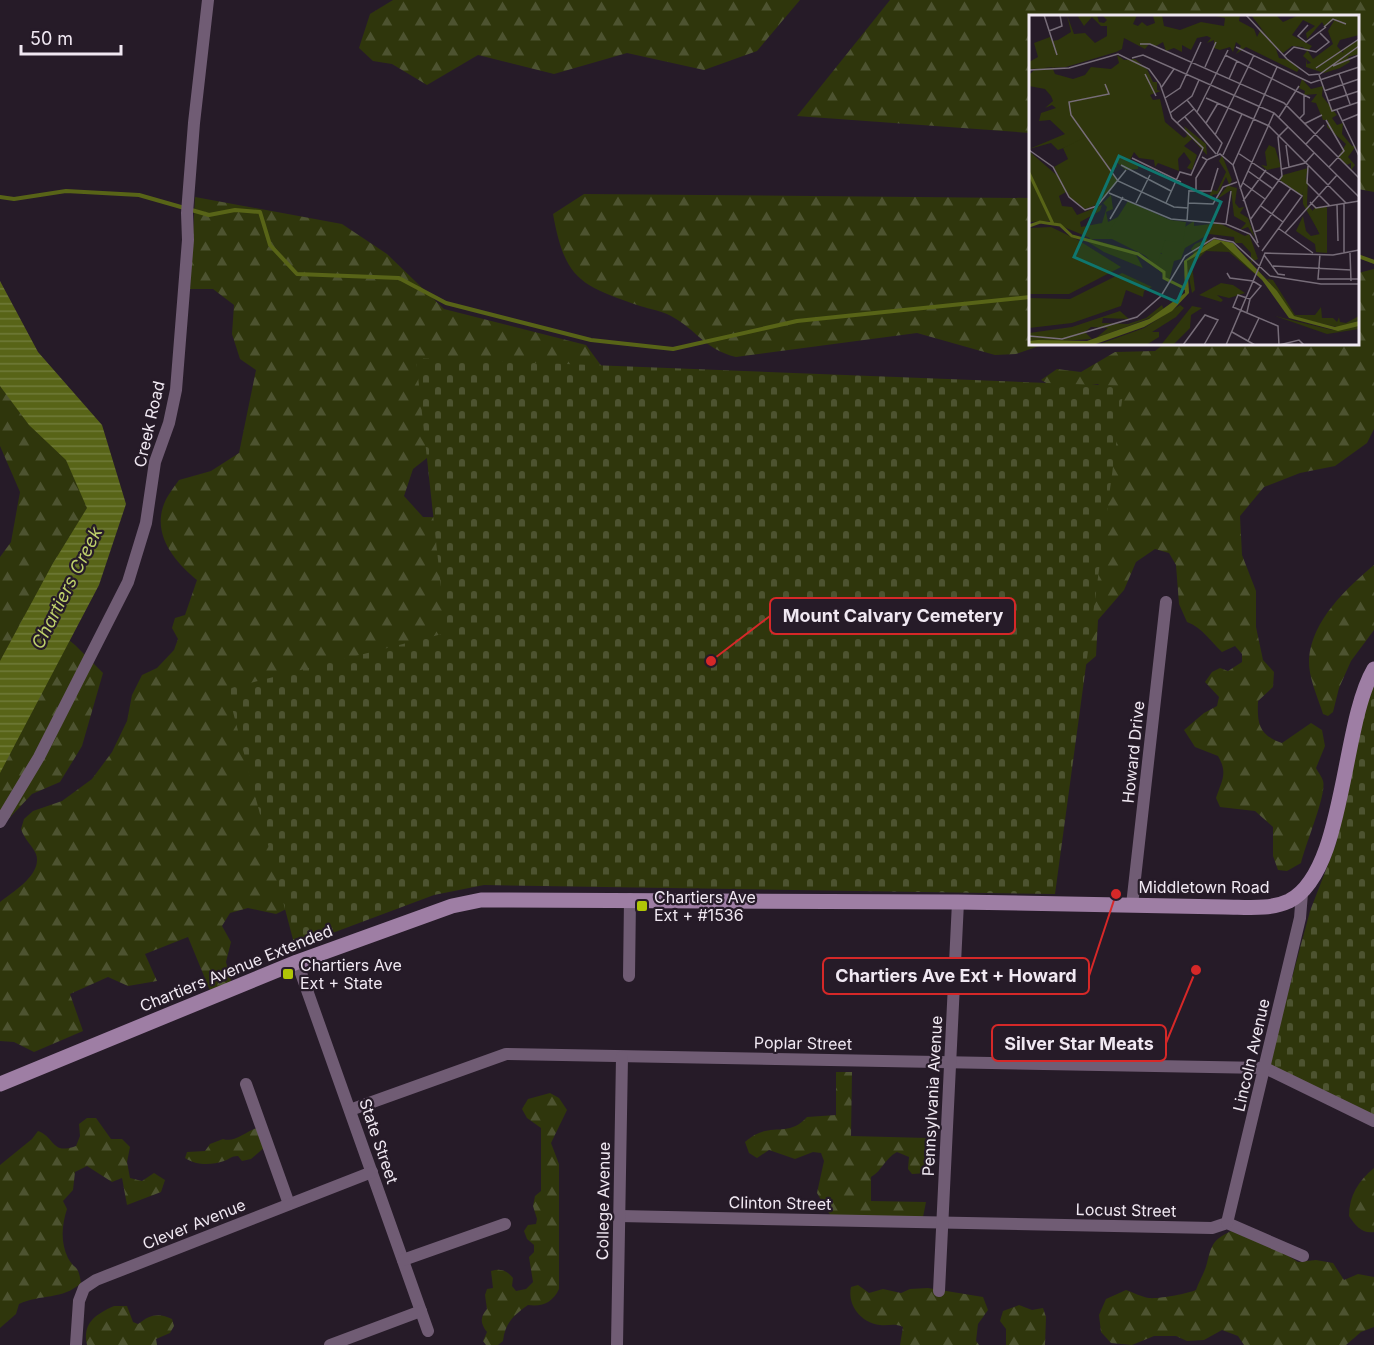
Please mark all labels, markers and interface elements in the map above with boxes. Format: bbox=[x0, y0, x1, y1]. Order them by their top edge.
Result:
inset map bbox=[1029, 15, 1359, 345]
scale bar bbox=[21, 18, 122, 56]
text: 50 m bbox=[30, 28, 73, 49]
street label: Creek Road bbox=[129, 379, 169, 469]
water label: Chartiers Creek bbox=[27, 522, 107, 652]
callout: Mount Calvary Cemetery bbox=[770, 598, 1015, 634]
text: Mount Calvary Cemetery bbox=[783, 605, 1003, 626]
street label: Howard Drive bbox=[1118, 700, 1148, 804]
street label: Middletown Road bbox=[1138, 877, 1270, 897]
place label: Chartiers Ave Ext + #1536 bbox=[654, 887, 756, 925]
marker: Chartiers Ave Ext + #1536 bbox=[635, 899, 649, 913]
street label: Chartiers Avenue Extended bbox=[137, 920, 335, 1016]
place label: Chartiers Ave Ext + State bbox=[300, 955, 402, 993]
callout: Chartiers Ave Ext + Howard bbox=[823, 958, 1089, 994]
text: Chartiers Ave Ext + Howard bbox=[835, 965, 1077, 986]
marker: Chartiers Ave Ext + State bbox=[281, 967, 295, 981]
street label: Lincoln Avenue bbox=[1228, 997, 1274, 1113]
street label: Pennsylvania Avenue bbox=[918, 1015, 946, 1177]
callout: Silver Star Meats bbox=[992, 1025, 1166, 1061]
street label: Poplar Street bbox=[754, 1032, 852, 1054]
text: Silver Star Meats bbox=[1004, 1033, 1154, 1054]
street label: State Street bbox=[355, 1096, 403, 1186]
street label: College Avenue bbox=[592, 1142, 614, 1260]
street label: Clinton Street bbox=[728, 1192, 832, 1214]
street label: Clever Avenue bbox=[140, 1194, 248, 1254]
street label: Locust Street bbox=[1076, 1199, 1176, 1221]

